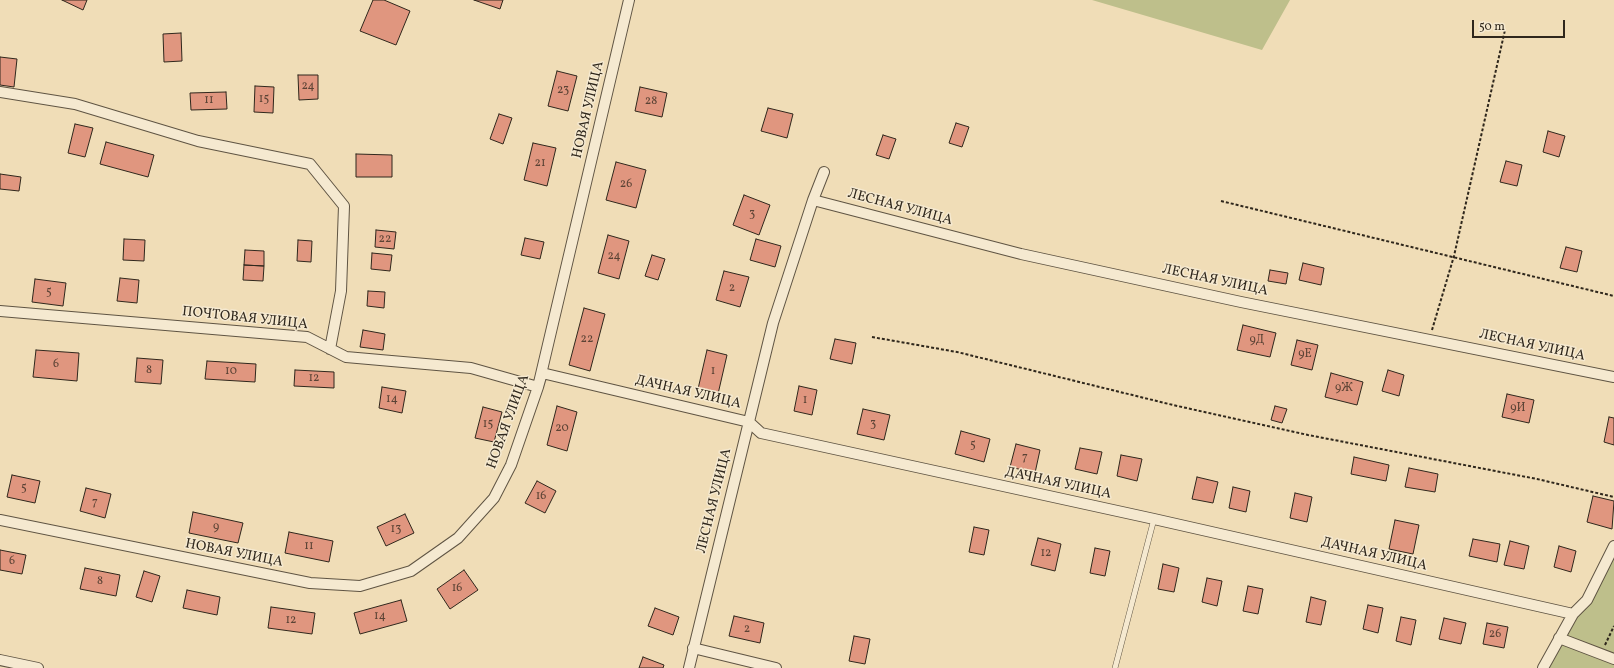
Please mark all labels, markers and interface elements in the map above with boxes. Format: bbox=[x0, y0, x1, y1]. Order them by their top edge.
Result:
scale bar bbox=[1474, 12, 1567, 38]
text: 50 m bbox=[1479, 19, 1505, 35]
street label: НОВАЯ УЛИЦА bbox=[570, 60, 608, 160]
house number: 24 bbox=[301, 80, 315, 94]
house number: 23 bbox=[557, 84, 569, 98]
house number: 15 bbox=[259, 93, 269, 107]
house number: 11 bbox=[204, 94, 214, 108]
house number: 28 bbox=[645, 95, 657, 109]
house number: 21 bbox=[534, 157, 546, 171]
house number: 26 bbox=[620, 178, 632, 192]
street label: ЛЕСНАЯ УЛИЦА bbox=[846, 186, 954, 230]
house number: 3 bbox=[749, 208, 755, 222]
house number: 22 bbox=[379, 233, 391, 247]
house number: 24 bbox=[607, 250, 621, 264]
street label: ЛЕСНАЯ УЛИЦА bbox=[1161, 262, 1269, 300]
house number: 2 bbox=[729, 282, 735, 296]
house number: 5 bbox=[46, 286, 52, 300]
street label: ПОЧТОВАЯ УЛИЦА bbox=[181, 304, 309, 334]
street label: ЛЕСНАЯ УЛИЦА bbox=[1478, 327, 1586, 365]
house number: 22 bbox=[581, 333, 593, 347]
house number: 9Д bbox=[1250, 334, 1264, 348]
house number: 9Е bbox=[1298, 348, 1312, 362]
house number: 6 bbox=[53, 358, 59, 372]
house number: 8 bbox=[146, 364, 152, 378]
house number: 10 bbox=[225, 365, 237, 379]
house number: 1 bbox=[711, 365, 715, 379]
house number: 12 bbox=[308, 372, 320, 386]
street label: НОВАЯ УЛИЦА bbox=[484, 373, 534, 471]
street label: ДАЧНАЯ УЛИЦА bbox=[633, 373, 743, 413]
house number: 9Ж bbox=[1335, 382, 1353, 396]
house number: 14 bbox=[386, 393, 398, 407]
house number: 1 bbox=[803, 394, 807, 408]
house number: 9И bbox=[1510, 402, 1526, 416]
house number: 15 bbox=[483, 418, 493, 432]
house number: 3 bbox=[870, 418, 876, 432]
house number: 20 bbox=[555, 422, 569, 436]
house number: 5 bbox=[970, 439, 976, 453]
street label: ЛЕСНАЯ УЛИЦА bbox=[694, 447, 736, 555]
house number: 7 bbox=[1022, 451, 1028, 465]
street label: ДАЧНАЯ УЛИЦА bbox=[1003, 465, 1113, 503]
house number: 5 bbox=[21, 482, 27, 496]
house number: 16 bbox=[536, 490, 546, 504]
house number: 7 bbox=[92, 496, 98, 510]
house number: 9 bbox=[213, 521, 219, 535]
house number: 13 bbox=[391, 523, 401, 537]
street label: ДАЧНАЯ УЛИЦА bbox=[1319, 535, 1429, 575]
street label: НОВАЯ УЛИЦА bbox=[184, 536, 284, 572]
house number: 11 bbox=[304, 540, 314, 554]
house number: 12 bbox=[1040, 547, 1052, 561]
house number: 6 bbox=[9, 555, 15, 569]
house number: 8 bbox=[97, 575, 103, 589]
house number: 16 bbox=[452, 582, 462, 596]
house number: 14 bbox=[374, 610, 386, 624]
house number: 12 bbox=[285, 614, 297, 628]
house number: 2 bbox=[744, 623, 750, 637]
house number: 26 bbox=[1489, 628, 1501, 642]

